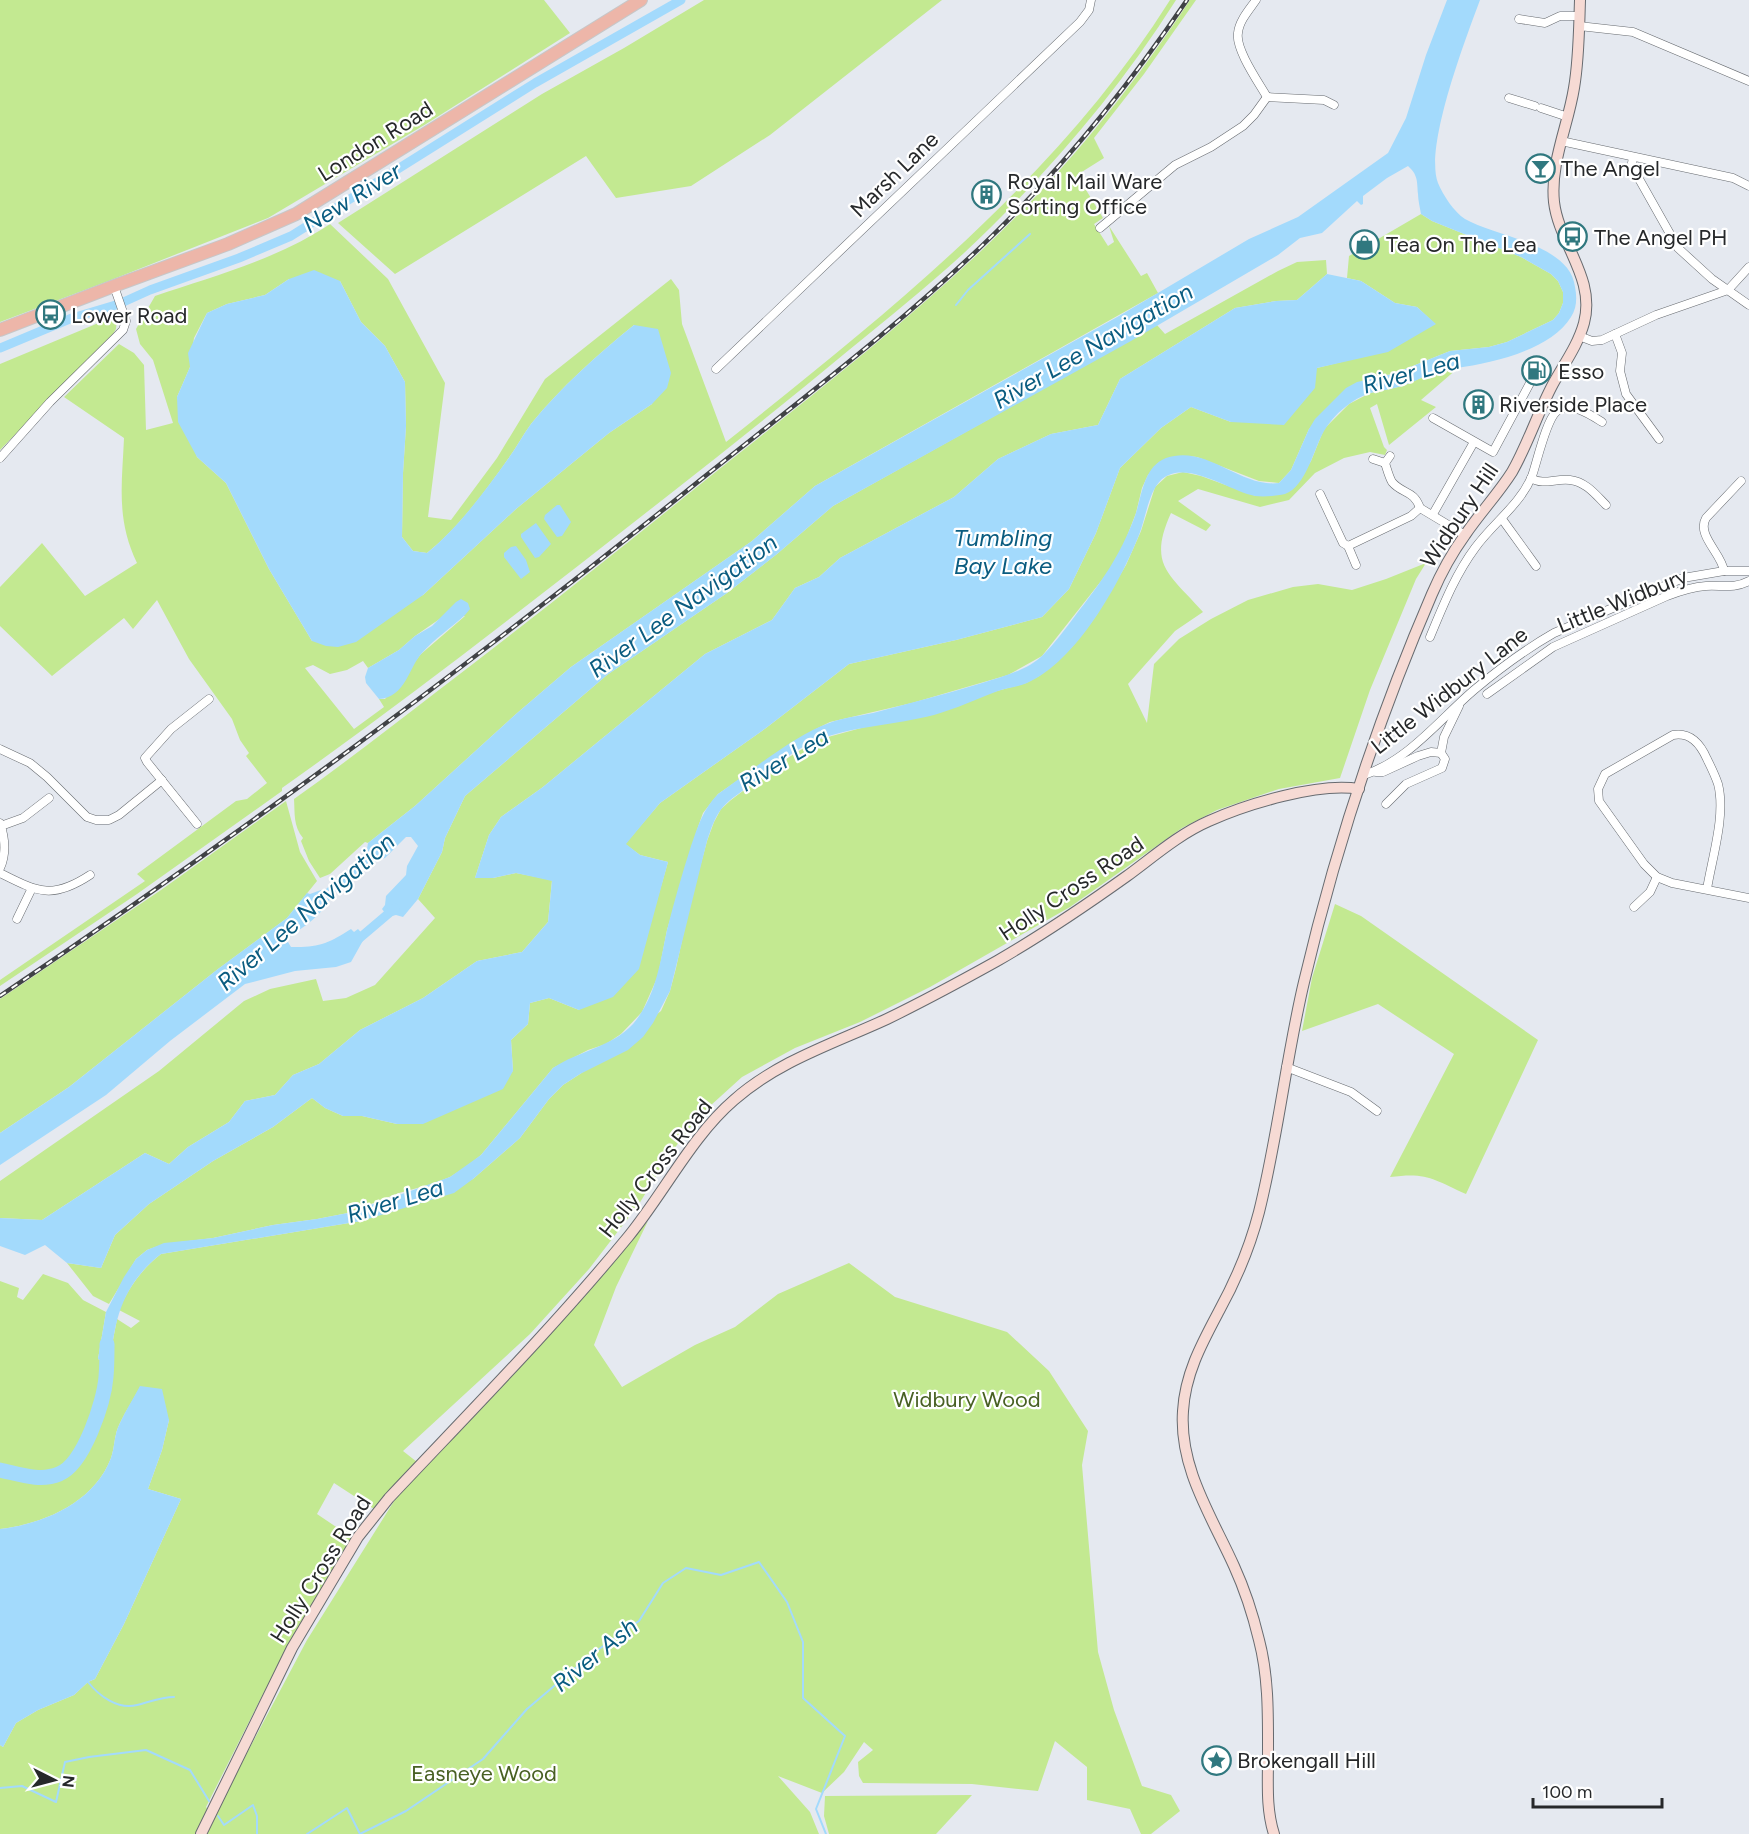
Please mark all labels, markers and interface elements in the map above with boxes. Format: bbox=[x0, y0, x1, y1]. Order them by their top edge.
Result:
street label: London Road bbox=[313, 95, 438, 187]
street label: Marsh Lane bbox=[845, 126, 944, 223]
bar icon: The Angel bbox=[1524, 152, 1556, 184]
place label: The Angel bbox=[1561, 155, 1660, 182]
water label: New River bbox=[297, 156, 407, 239]
place label: Royal Mail Ware Sorting Office bbox=[1007, 168, 1162, 220]
building icon: Royal Mail Ware Sorting Office bbox=[970, 178, 1002, 210]
bus stop icon: The Angel PH bbox=[1557, 221, 1589, 253]
place label: The Angel PH bbox=[1594, 224, 1728, 251]
shop icon: Tea On The Lea bbox=[1349, 228, 1381, 260]
place label: Tea On The Lea bbox=[1386, 231, 1537, 258]
water label: River Lee Navigation bbox=[988, 277, 1198, 415]
bus stop icon: Lower Road bbox=[34, 299, 66, 331]
place label: Lower Road bbox=[71, 302, 187, 329]
water label: River Lea bbox=[1359, 346, 1463, 399]
fuel station icon: Esso bbox=[1521, 355, 1553, 387]
place label: Esso bbox=[1558, 358, 1604, 385]
building icon: Riverside Place bbox=[1462, 388, 1494, 420]
place label: Riverside Place bbox=[1499, 391, 1647, 418]
street label: Widbury Hill bbox=[1415, 458, 1504, 573]
water label: Tumbling Bay Lake bbox=[954, 523, 1052, 580]
water label: River Lee Navigation bbox=[583, 527, 783, 684]
street label: Little Widbury bbox=[1553, 562, 1692, 639]
street label: Little Widbury Lane bbox=[1366, 621, 1533, 760]
water label: River Lea bbox=[734, 721, 834, 798]
water label: River Lee Navigation bbox=[211, 827, 400, 997]
street label: Holly Cross Road bbox=[994, 830, 1149, 947]
street label: Holly Cross Road bbox=[593, 1094, 718, 1243]
water label: River Lea bbox=[343, 1172, 447, 1229]
park label: Widbury Wood bbox=[893, 1386, 1041, 1413]
street label: Holly Cross Road bbox=[264, 1491, 377, 1648]
water label: River Ash bbox=[546, 1612, 643, 1698]
place icon: Brokengall Hill bbox=[1200, 1744, 1232, 1776]
place label: Brokengall Hill bbox=[1237, 1747, 1376, 1774]
north arrow bbox=[24, 1750, 84, 1810]
park label: Easneye Wood bbox=[411, 1760, 557, 1787]
scale bar bbox=[1533, 1771, 1662, 1809]
text: N bbox=[58, 1774, 79, 1789]
text: 100 m bbox=[1542, 1781, 1592, 1803]

